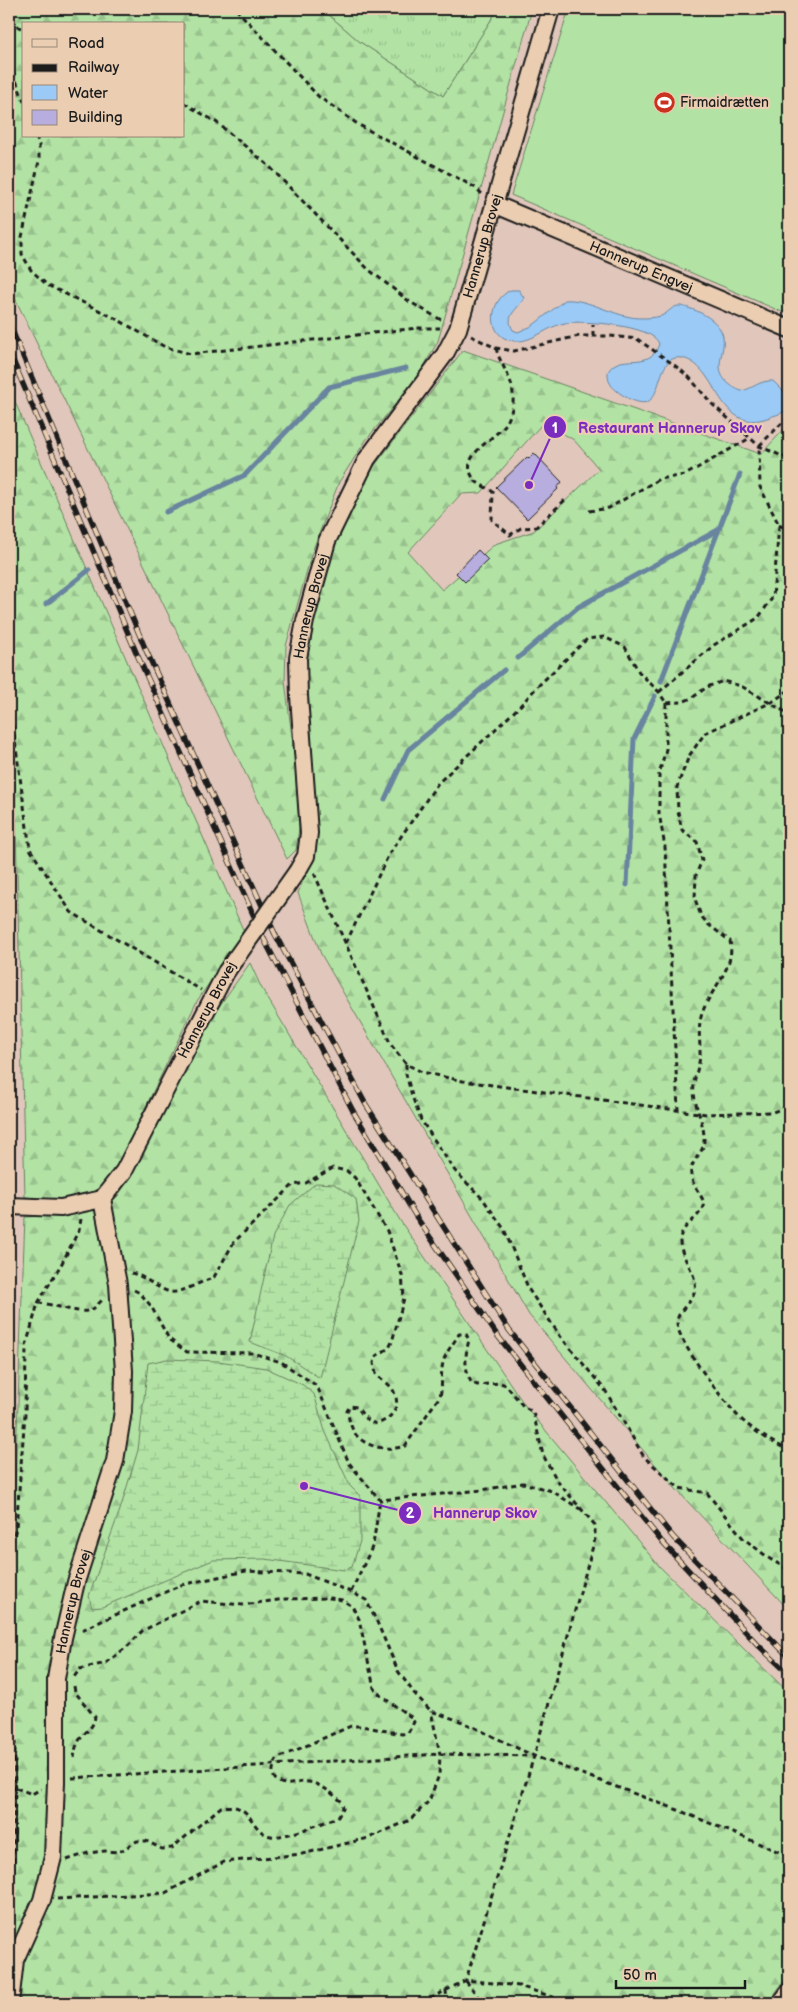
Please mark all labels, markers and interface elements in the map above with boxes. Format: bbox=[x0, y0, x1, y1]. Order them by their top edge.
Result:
legend bbox=[22, 22, 185, 138]
text: Road bbox=[68, 34, 104, 53]
text: Railway bbox=[68, 58, 119, 77]
text: Water bbox=[68, 84, 108, 103]
sports icon: Firmaidrætten bbox=[652, 90, 676, 114]
place label: Firmaidrætten bbox=[680, 94, 769, 111]
text: Building bbox=[68, 108, 123, 127]
street label: Hannerup Brovej bbox=[459, 192, 505, 300]
street label: Hannerup Engvej bbox=[587, 237, 696, 296]
callout: Restaurant Hannerup Skov bbox=[543, 412, 772, 442]
text: 1 bbox=[552, 419, 558, 438]
text: Restaurant Hannerup Skov bbox=[578, 419, 763, 438]
street label: Hannerup Brovej bbox=[290, 552, 332, 660]
street label: Hannerup Brovej bbox=[174, 959, 240, 1061]
callout: Hannerup Skov bbox=[398, 1498, 547, 1528]
text: 2 bbox=[406, 1504, 415, 1523]
text: Hannerup Skov bbox=[433, 1504, 538, 1523]
street label: Hannerup Brovej bbox=[52, 1547, 95, 1655]
scale bar bbox=[616, 1957, 744, 1989]
text: 50 m bbox=[623, 1966, 657, 1985]

